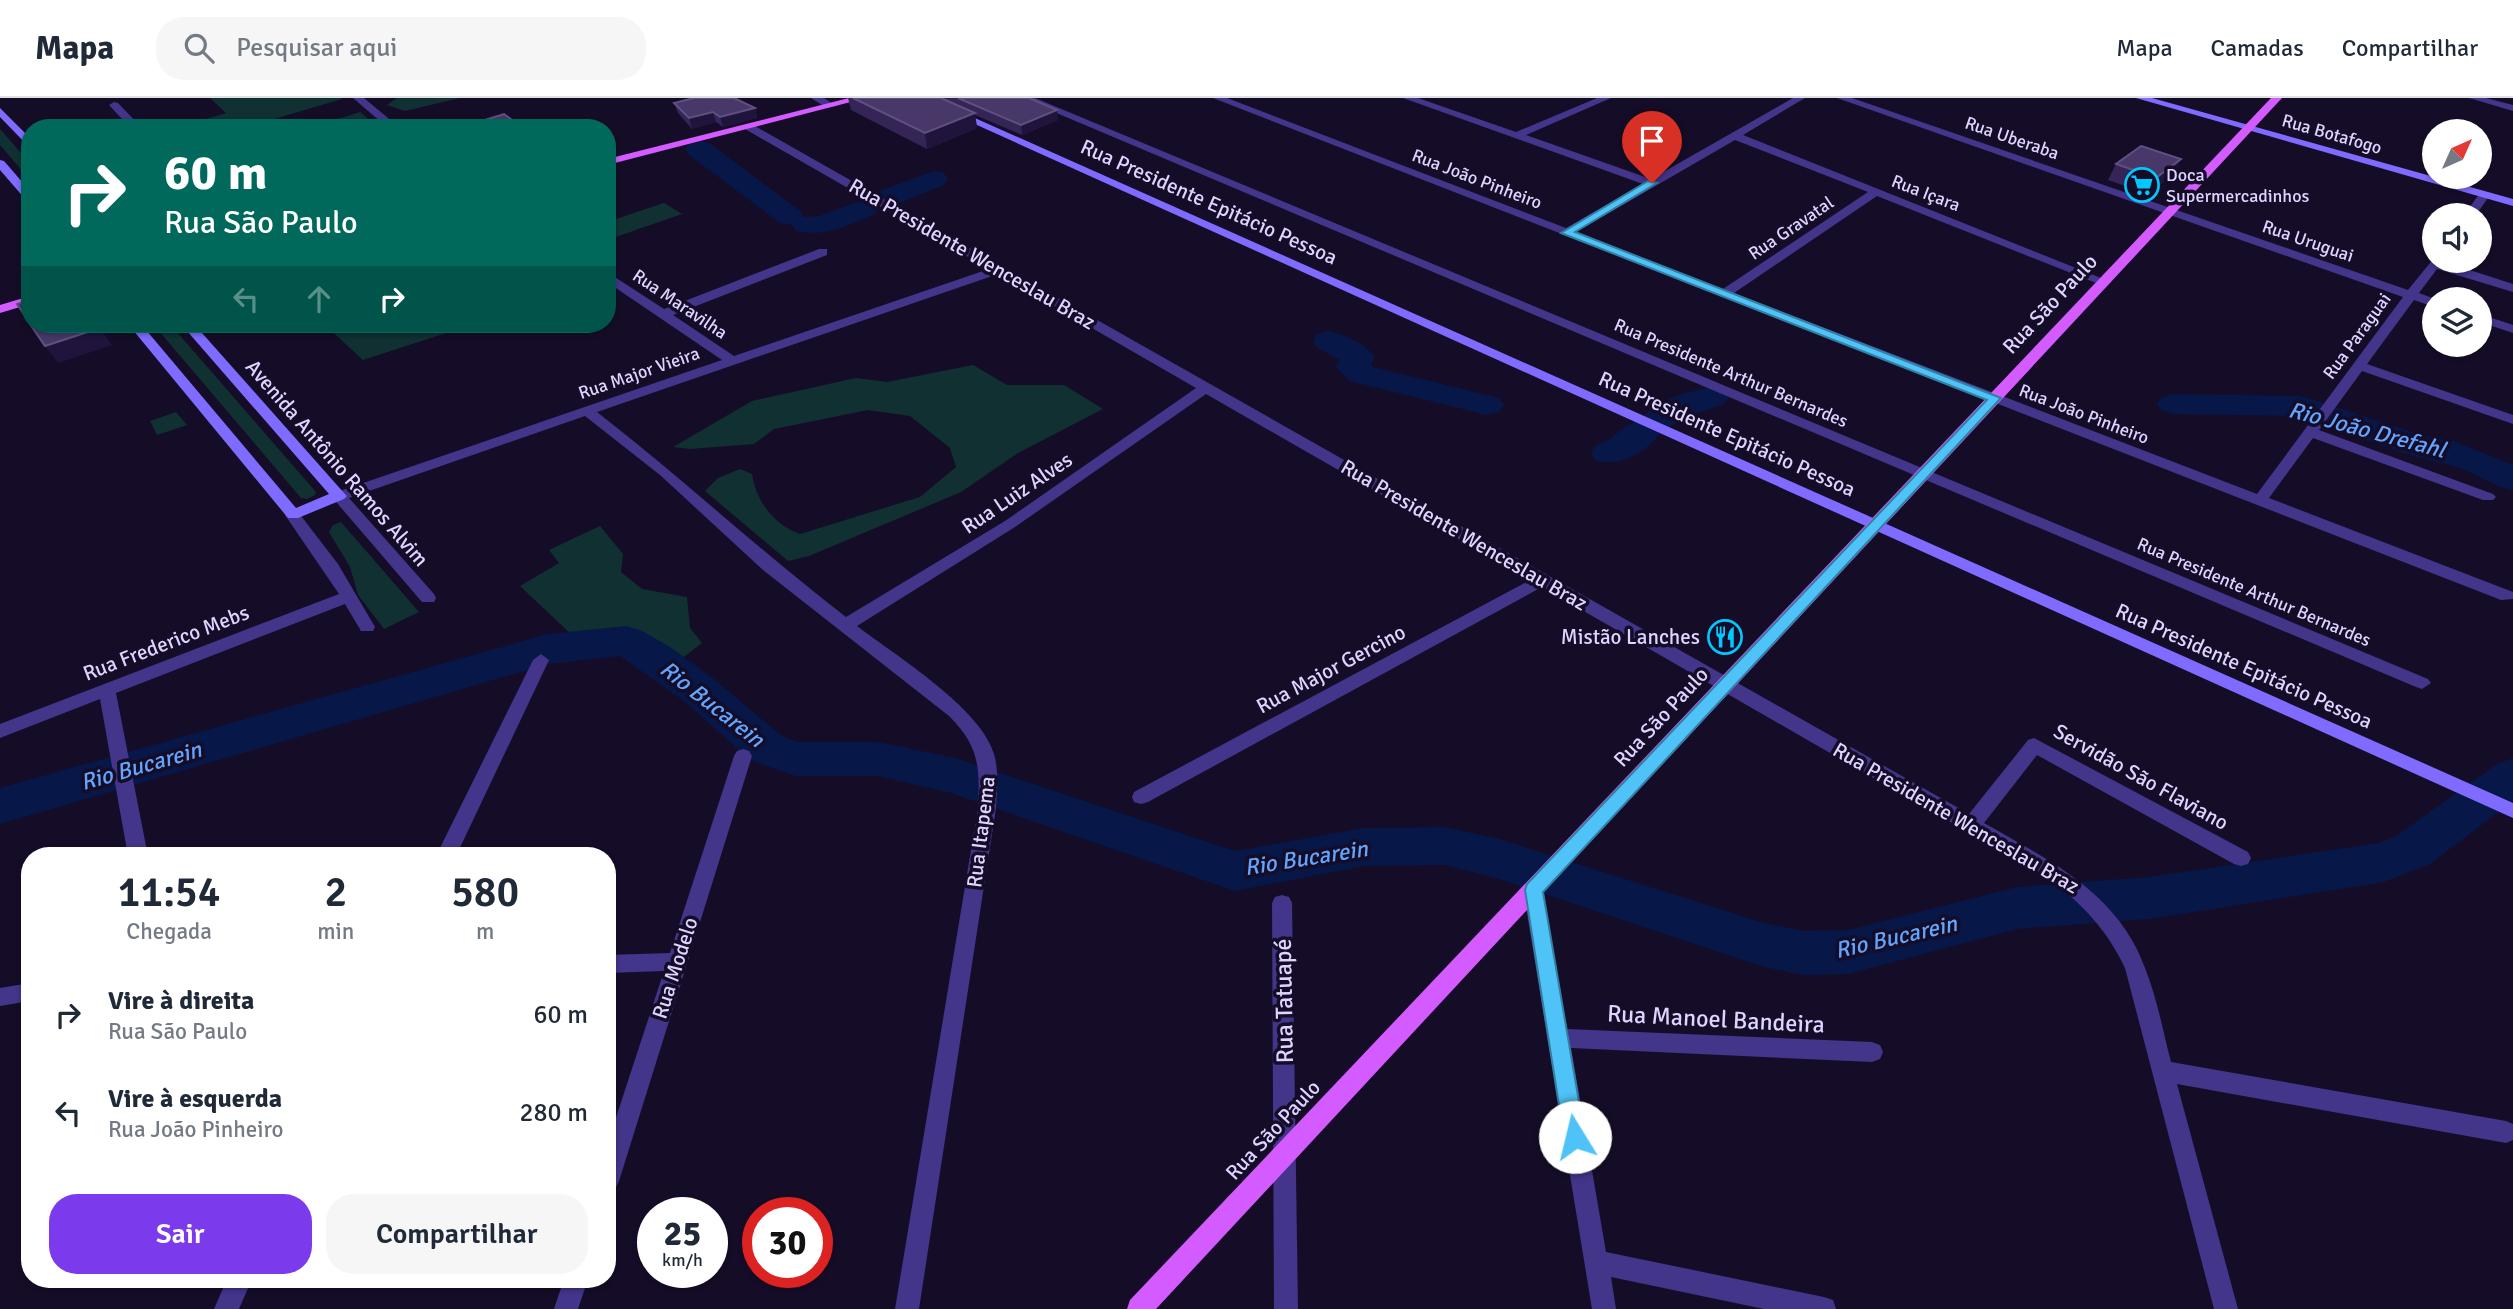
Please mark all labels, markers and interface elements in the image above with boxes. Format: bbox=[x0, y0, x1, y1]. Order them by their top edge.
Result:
search box bbox=[156, 17, 646, 80]
text: Mapa bbox=[35, 28, 114, 69]
icon: search bbox=[180, 29, 218, 67]
text: Pesquisar aqui bbox=[236, 32, 397, 64]
text: Mapa bbox=[2116, 33, 2173, 63]
text: Camadas bbox=[2211, 33, 2304, 63]
text: Compartilhar bbox=[2342, 33, 2478, 63]
street label: Rua Botafogo bbox=[2279, 109, 2385, 159]
pin bbox=[1622, 111, 1682, 183]
street label: Rua Uberaba bbox=[1962, 112, 2062, 164]
north arrow bbox=[2422, 119, 2492, 189]
map controls bbox=[2422, 119, 2492, 357]
icon: arrive bbox=[1633, 122, 1671, 160]
street label: Rua Presidente Epitácio Pessoa bbox=[1077, 134, 1341, 270]
text: 60 m bbox=[164, 143, 267, 203]
street label: Rua João Pinheiro bbox=[1409, 144, 1545, 214]
icon: right bbox=[49, 147, 140, 238]
place label: Doca Supermercadinhos bbox=[2166, 164, 2310, 207]
supermarket icon: Doca Supermercadinhos bbox=[2123, 166, 2161, 204]
street label: Rua Içara bbox=[1889, 170, 1963, 216]
street label: Rua Presidente Wenceslau Braz bbox=[844, 173, 1100, 335]
street label: Rua Gravatal bbox=[1744, 191, 1838, 265]
text: Rua São Paulo bbox=[164, 203, 358, 242]
button: sound bbox=[2422, 203, 2492, 273]
street label: Rua Uruguai bbox=[2259, 215, 2357, 267]
street label: Rua São Paulo bbox=[1997, 249, 2103, 359]
street label: Rua Maravilha bbox=[628, 264, 732, 344]
icon: left bbox=[227, 280, 265, 318]
icon: ahead bbox=[300, 280, 338, 318]
icon: right bbox=[373, 280, 411, 318]
button: layers bbox=[2422, 287, 2492, 357]
street label: Rua Paraguai bbox=[2318, 289, 2396, 383]
street label: Rua Presidente Arthur Bernardes bbox=[1611, 314, 1851, 432]
street label: Rua Major Vieira bbox=[576, 342, 702, 404]
street label: Avenida Antônio Ramos Alvim bbox=[240, 354, 434, 572]
street label: Rua Presidente Epitácio Pessoa bbox=[1595, 366, 1859, 502]
street label: Rua João Pinheiro bbox=[2016, 379, 2152, 449]
water label: Rio João Drefahl bbox=[2285, 395, 2451, 465]
street label: Rua Luiz Alves bbox=[957, 446, 1077, 540]
street label: Rua Presidente Wenceslau Braz bbox=[1336, 454, 1592, 616]
street label: Rua Presidente Arthur Bernardes bbox=[2134, 533, 2374, 651]
street label: Rua Presidente Epitácio Pessoa bbox=[2112, 598, 2376, 734]
street label: Rua Frederico Mebs bbox=[79, 599, 253, 687]
restaurant icon: Mistão Lanches bbox=[1706, 618, 1744, 656]
street label: Rua Major Gercino bbox=[1252, 619, 1410, 719]
place label: Mistão Lanches bbox=[1561, 624, 1700, 650]
water label: Rio Bucarein bbox=[654, 654, 771, 755]
street label: Rua São Paulo bbox=[1608, 662, 1714, 772]
street label: Servidão São Flaviano bbox=[2049, 718, 2233, 836]
water label: Rio Bucarein bbox=[77, 735, 206, 797]
street label: Rua Presidente Wenceslau Braz bbox=[1828, 737, 2084, 899]
street label: Rua Itapema bbox=[961, 775, 1001, 889]
water label: Rio Bucarein bbox=[1242, 834, 1371, 882]
text: 11:54 bbox=[118, 867, 220, 918]
text: 2 bbox=[324, 867, 347, 918]
text: 580 bbox=[451, 867, 519, 918]
water label: Rio Bucarein bbox=[1832, 909, 1961, 965]
street label: Rua Modelo bbox=[646, 914, 704, 1022]
text: Chegada bbox=[126, 917, 212, 946]
text: min bbox=[317, 917, 354, 946]
text: m bbox=[476, 917, 494, 946]
street label: Rua Tatuapé bbox=[1268, 938, 1300, 1064]
text: Vire à direita bbox=[108, 985, 254, 1017]
icon: right bbox=[49, 996, 87, 1034]
street label: Rua Manoel Bandeira bbox=[1606, 998, 1826, 1040]
text: 60 m bbox=[533, 999, 588, 1031]
text: Rua São Paulo bbox=[108, 1017, 247, 1046]
street label: Rua São Paulo bbox=[1220, 1075, 1326, 1185]
text: Vire à esquerda bbox=[108, 1083, 282, 1115]
icon: left bbox=[49, 1094, 87, 1132]
text: 280 m bbox=[519, 1097, 588, 1129]
position arrow bbox=[1538, 1100, 1612, 1174]
text: Rua João Pinheiro bbox=[108, 1115, 284, 1144]
button: Sair bbox=[49, 1194, 312, 1274]
button: Compartilhar bbox=[326, 1194, 588, 1274]
speed limit sign: 30 bbox=[742, 1197, 833, 1288]
text: 25 bbox=[664, 1212, 701, 1255]
text: km/h bbox=[662, 1249, 703, 1271]

